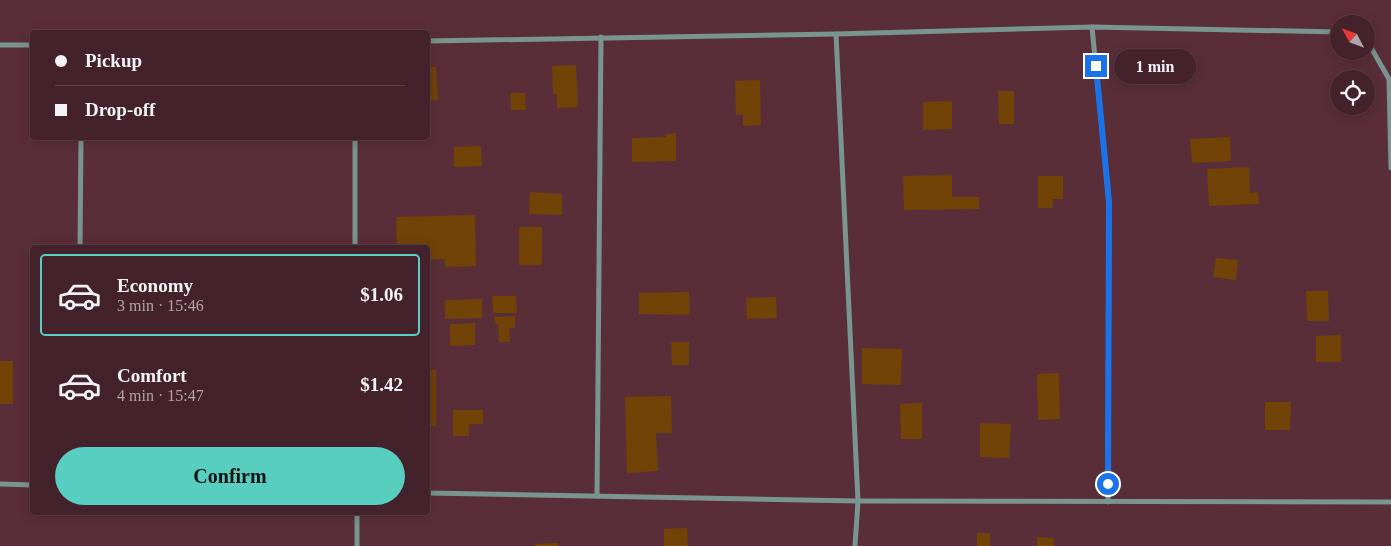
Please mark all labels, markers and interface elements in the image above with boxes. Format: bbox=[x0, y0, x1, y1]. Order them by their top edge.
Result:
north arrow bbox=[1330, 15, 1375, 60]
map controls bbox=[1330, 15, 1375, 115]
callout: 1 min bbox=[1114, 48, 1196, 84]
text: Pickup bbox=[85, 50, 142, 71]
route end bbox=[1085, 55, 1107, 77]
text: 1 min bbox=[1136, 58, 1174, 75]
button: locate bbox=[1330, 70, 1375, 115]
text: Drop-off bbox=[85, 99, 155, 120]
icon: car bbox=[57, 273, 102, 318]
text: Economy bbox=[117, 275, 193, 296]
text: $1.06 bbox=[360, 284, 403, 305]
text: 3 min · 15:46 bbox=[117, 297, 204, 314]
icon: car bbox=[57, 363, 102, 408]
text: Comfort bbox=[117, 365, 187, 386]
text: $1.42 bbox=[360, 374, 403, 395]
text: 4 min · 15:47 bbox=[117, 387, 204, 404]
button: Confirm bbox=[55, 447, 405, 505]
route start bbox=[1097, 473, 1119, 495]

